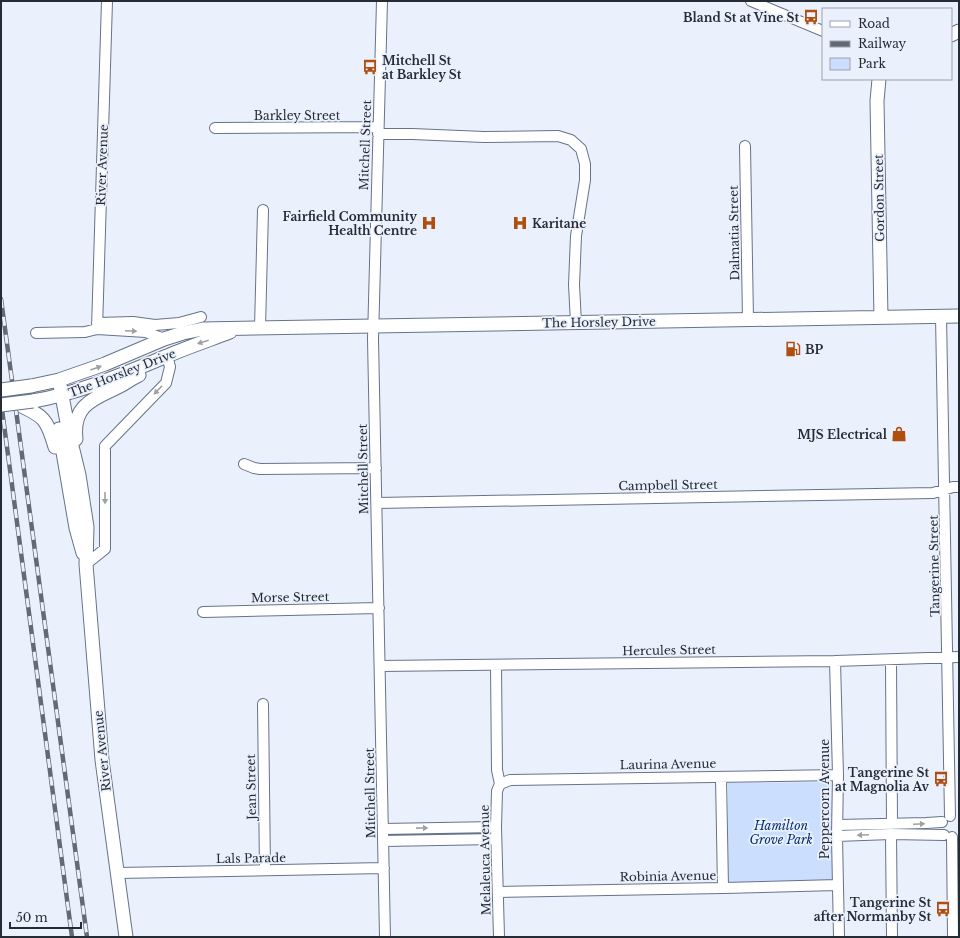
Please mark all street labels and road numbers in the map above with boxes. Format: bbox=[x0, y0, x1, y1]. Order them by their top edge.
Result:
street label: Mitchell Street bbox=[356, 99, 374, 191]
street label: Barkley Street bbox=[254, 108, 341, 123]
street label: River Avenue bbox=[93, 124, 111, 206]
street label: Gordon Street bbox=[871, 154, 887, 242]
street label: Dalmatia Street bbox=[726, 185, 742, 281]
street label: The Horsley Drive bbox=[542, 314, 656, 330]
street label: The Horsley Drive bbox=[66, 346, 178, 400]
street label: Mitchell Street bbox=[355, 423, 371, 514]
street label: Campbell Street bbox=[618, 477, 718, 493]
street label: Tangerine Street bbox=[926, 515, 942, 617]
street label: Morse Street bbox=[251, 589, 330, 605]
street label: Hercules Street bbox=[622, 642, 716, 658]
street label: River Avenue bbox=[90, 710, 114, 792]
street label: Peppercorn Avenue bbox=[817, 739, 832, 859]
street label: Mitchell Street bbox=[362, 747, 378, 838]
street label: Jean Street bbox=[243, 754, 259, 822]
street label: Laurina Avenue bbox=[620, 756, 717, 772]
street label: Melaleuca Avenue bbox=[477, 804, 493, 915]
street label: Lals Parade bbox=[216, 850, 286, 866]
street label: Robinia Avenue bbox=[620, 868, 717, 884]

